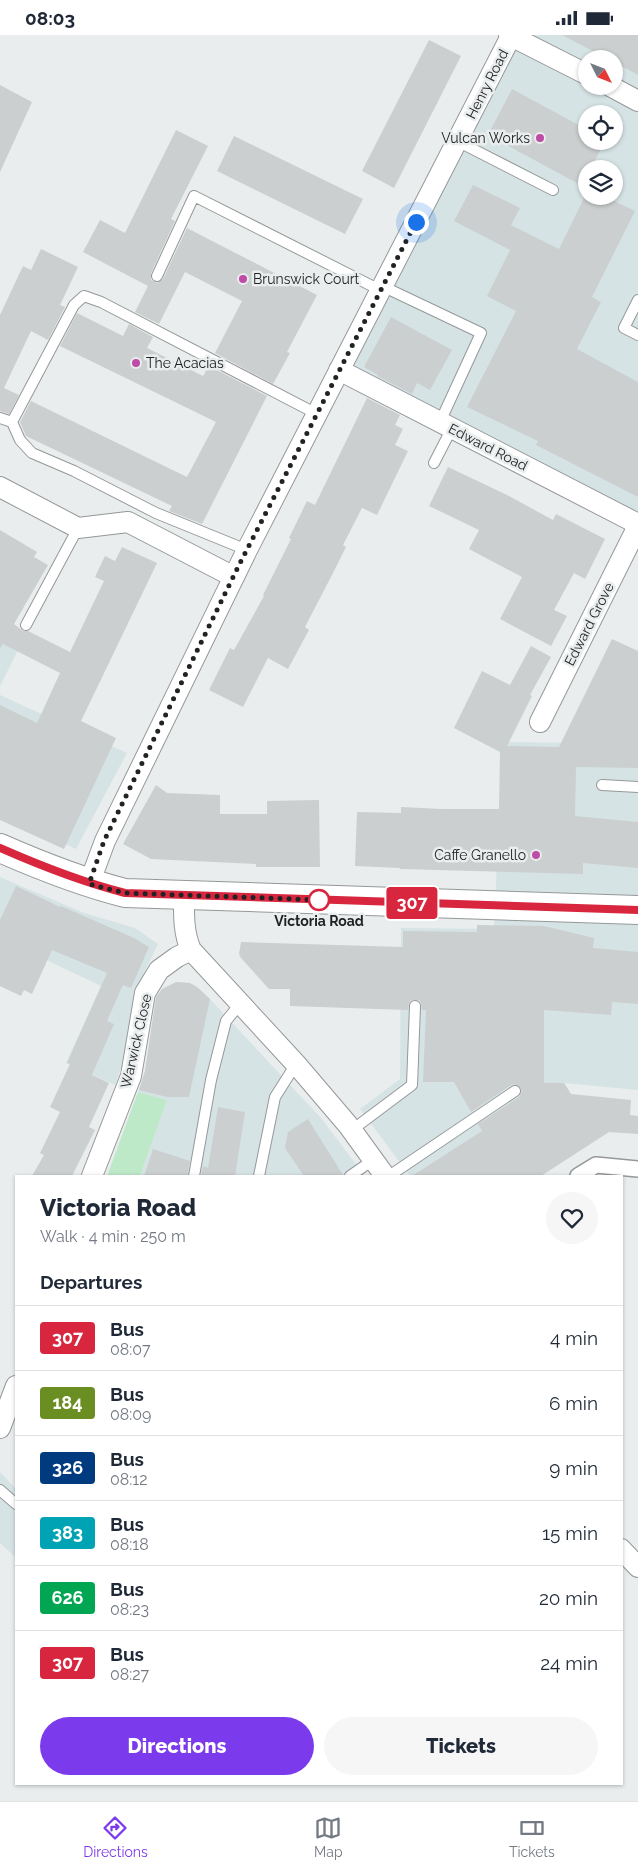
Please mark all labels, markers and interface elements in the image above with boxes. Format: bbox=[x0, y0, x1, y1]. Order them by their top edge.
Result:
text: 08:03 bbox=[25, 7, 75, 29]
street label: Henry Road bbox=[463, 47, 511, 121]
north arrow bbox=[578, 50, 622, 95]
map controls bbox=[578, 50, 623, 205]
button: locate bbox=[578, 105, 623, 150]
place label: Vulcan Works bbox=[441, 130, 530, 146]
marker: Vulcan Works bbox=[534, 132, 546, 144]
button: layers bbox=[578, 160, 623, 205]
your location bbox=[404, 210, 429, 235]
place label: Brunswick Court bbox=[253, 271, 360, 287]
marker: Brunswick Court bbox=[237, 273, 249, 285]
place label: The Acacias bbox=[146, 355, 224, 371]
marker: The Acacias bbox=[130, 357, 142, 369]
street label: Edward Road bbox=[446, 420, 530, 474]
street label: Edward Grove bbox=[561, 580, 617, 668]
place label: Caffe Granello bbox=[434, 847, 526, 863]
marker: Caffe Granello bbox=[530, 849, 542, 861]
line badge: 307 bbox=[383, 887, 441, 919]
marker: Victoria Road bbox=[308, 889, 330, 911]
text: 307 bbox=[396, 892, 428, 913]
place label: Victoria Road bbox=[274, 913, 364, 929]
street label: Warwick Close bbox=[117, 992, 155, 1090]
button: heart bbox=[546, 1192, 598, 1244]
text: Victoria Road bbox=[40, 1193, 196, 1222]
text: Walk · 4 min · 250 m bbox=[40, 1227, 186, 1246]
text: Departures bbox=[40, 1271, 142, 1293]
text: Bus bbox=[110, 1318, 144, 1340]
text: 307 bbox=[52, 1327, 83, 1348]
text: 4 min bbox=[550, 1327, 598, 1349]
text: 08:07 bbox=[110, 1340, 151, 1359]
text: Bus bbox=[110, 1383, 144, 1405]
text: 184 bbox=[52, 1392, 83, 1413]
text: 6 min bbox=[549, 1392, 598, 1414]
text: 08:09 bbox=[110, 1405, 151, 1424]
text: Bus bbox=[110, 1448, 144, 1470]
text: 326 bbox=[52, 1457, 83, 1478]
text: 9 min bbox=[549, 1457, 598, 1479]
text: 08:12 bbox=[110, 1470, 147, 1489]
text: Bus bbox=[110, 1513, 144, 1535]
text: 383 bbox=[52, 1522, 83, 1543]
text: 15 min bbox=[542, 1522, 598, 1544]
text: 08:18 bbox=[110, 1535, 149, 1554]
text: Bus bbox=[110, 1578, 144, 1600]
text: 626 bbox=[51, 1587, 84, 1608]
text: 20 min bbox=[539, 1587, 598, 1609]
text: 08:23 bbox=[110, 1600, 149, 1619]
text: Bus bbox=[110, 1643, 144, 1665]
text: 307 bbox=[52, 1652, 83, 1673]
text: 24 min bbox=[540, 1652, 598, 1674]
text: 08:27 bbox=[110, 1665, 149, 1684]
button: Directions bbox=[40, 1717, 314, 1775]
button: Tickets bbox=[324, 1717, 598, 1775]
tab: Directions bbox=[83, 1814, 148, 1860]
tab: Map bbox=[314, 1814, 343, 1860]
tab: Tickets bbox=[509, 1814, 555, 1860]

